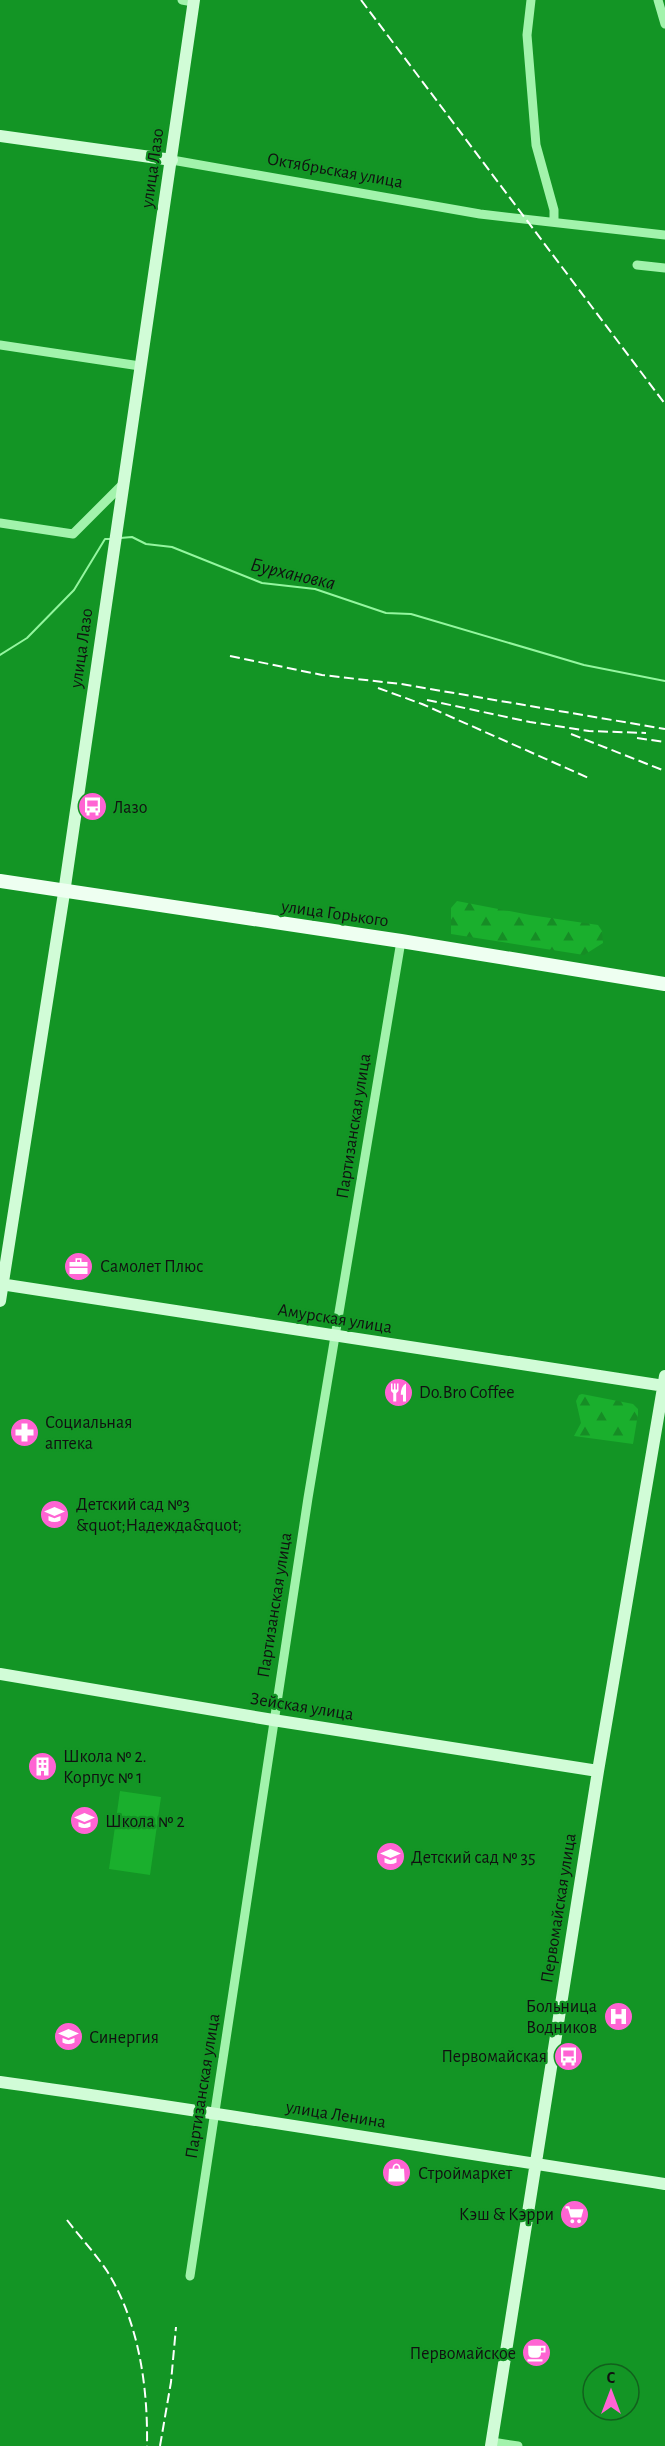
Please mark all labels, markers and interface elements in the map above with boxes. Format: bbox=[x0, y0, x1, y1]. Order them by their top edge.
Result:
street label: улица Лазо bbox=[138, 127, 167, 210]
street label: Октябрьская улица bbox=[265, 149, 404, 192]
water label: Бурхановка bbox=[248, 554, 337, 593]
street label: улица Лазо bbox=[67, 607, 96, 690]
bus stop icon: Лазо bbox=[76, 791, 108, 823]
place label: Лазо bbox=[113, 799, 147, 817]
street label: улица Горького bbox=[279, 897, 390, 930]
street label: Партизанская улица bbox=[334, 1052, 374, 1200]
office icon: Самолет Плюс bbox=[63, 1250, 95, 1282]
place label: Самолет Плюс bbox=[100, 1258, 203, 1276]
street label: Амурская улица bbox=[276, 1301, 393, 1337]
restaurant icon: Do.Bro Coffee bbox=[382, 1376, 414, 1408]
place label: Do.Bro Coffee bbox=[419, 1384, 514, 1402]
place label: Социальная аптека bbox=[45, 1414, 132, 1453]
pharmacy icon: Социальная аптека bbox=[8, 1416, 40, 1448]
place label: Детский сад №3 &quot;Надежда&quot; bbox=[76, 1496, 242, 1535]
school or university icon: Детский сад №3 &quot;Надежда&quot; bbox=[39, 1498, 71, 1530]
street label: Партизанская улица bbox=[255, 1531, 295, 1679]
street label: Зейская улица bbox=[249, 1690, 355, 1724]
place label: Школа № 2. Корпус № 1 bbox=[63, 1748, 147, 1787]
building icon: Школа № 2. Корпус № 1 bbox=[26, 1750, 58, 1782]
school or university icon: Школа № 2 bbox=[68, 1805, 100, 1837]
place label: Школа № 2 bbox=[105, 1813, 185, 1831]
street label: Первомайская улица bbox=[538, 1832, 580, 1984]
school or university icon: Детский сад № 35 bbox=[374, 1841, 406, 1873]
place label: Детский сад № 35 bbox=[411, 1849, 536, 1867]
place label: Больница Водников bbox=[526, 1998, 597, 2037]
hospital icon: Больница Водников bbox=[602, 2000, 634, 2032]
street label: Партизанская улица bbox=[183, 2012, 223, 2160]
school or university icon: Синергия bbox=[52, 2021, 84, 2053]
place label: Синергия bbox=[89, 2029, 159, 2047]
bus stop icon: Первомайская bbox=[552, 2040, 584, 2072]
place label: Первомайская bbox=[441, 2048, 547, 2066]
street label: улица Ленина bbox=[284, 2098, 387, 2132]
shop icon: Строймаркет bbox=[381, 2157, 413, 2189]
place label: Строймаркет bbox=[418, 2165, 513, 2183]
supermarket icon: Кэш & Кэрри bbox=[559, 2198, 591, 2230]
place label: Кэш & Кэрри bbox=[459, 2206, 554, 2224]
cafe icon: Первомайское bbox=[521, 2337, 553, 2369]
place label: Первомайское bbox=[410, 2345, 516, 2363]
north arrow bbox=[581, 2362, 641, 2422]
text: С bbox=[607, 2370, 616, 2386]

